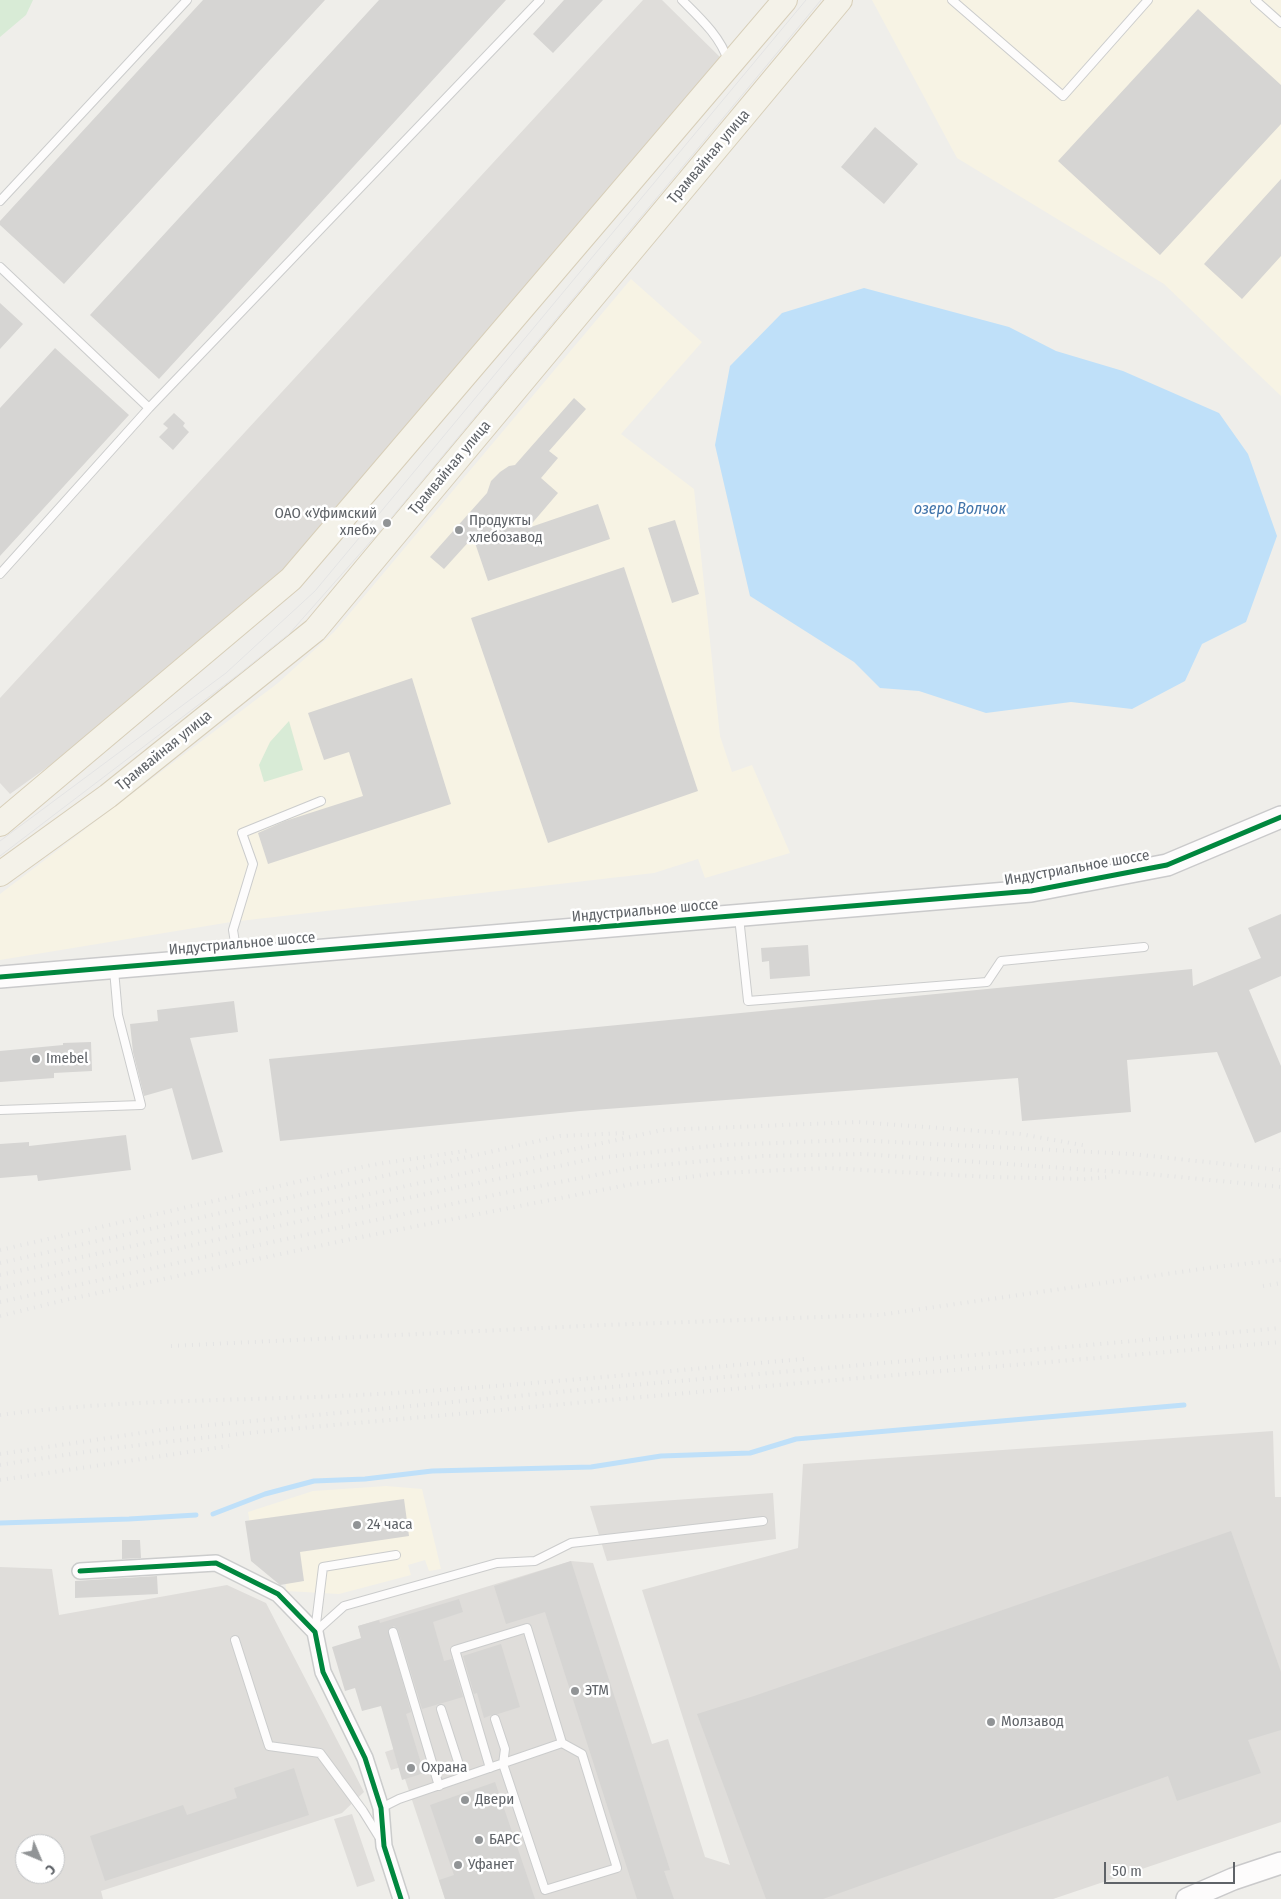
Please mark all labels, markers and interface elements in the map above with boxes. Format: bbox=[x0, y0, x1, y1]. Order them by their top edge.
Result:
street label: Трамвайная улица bbox=[664, 106, 754, 208]
street label: Трамвайная улица bbox=[405, 417, 495, 519]
water label: озеро Волчок bbox=[914, 500, 1006, 520]
place label: ОАО «Уфимский хлеб» bbox=[275, 505, 377, 540]
place label: Продукты хлебозавод bbox=[469, 512, 543, 547]
marker: ОАО «Уфимский хлеб» bbox=[381, 517, 393, 529]
marker: Продукты хлебозавод bbox=[453, 524, 465, 536]
street label: Трамвайная улица bbox=[113, 707, 215, 795]
street label: Индустриальное шоссе bbox=[1003, 846, 1151, 890]
street label: Индустриальное шоссе bbox=[571, 896, 719, 926]
street label: Индустриальное шоссе bbox=[168, 929, 316, 959]
place label: Imebel bbox=[46, 1050, 88, 1068]
marker: Imebel bbox=[30, 1053, 42, 1065]
place label: 24 часа bbox=[367, 1516, 412, 1534]
marker: 24 часа bbox=[351, 1519, 363, 1531]
place label: ЭТМ bbox=[585, 1682, 609, 1700]
marker: ЭТМ bbox=[569, 1685, 581, 1697]
place label: Молзавод bbox=[1001, 1713, 1064, 1731]
marker: Молзавод bbox=[985, 1716, 997, 1728]
place label: Охрана bbox=[421, 1759, 467, 1777]
marker: Охрана bbox=[405, 1762, 417, 1774]
place label: Двери bbox=[475, 1791, 514, 1809]
marker: Двери bbox=[459, 1794, 471, 1806]
place label: БАРС bbox=[489, 1831, 520, 1849]
north arrow bbox=[15, 1834, 65, 1884]
marker: БАРС bbox=[473, 1834, 485, 1846]
scale bar bbox=[1106, 1852, 1237, 1884]
place label: Уфанет bbox=[468, 1856, 514, 1874]
marker: Уфанет bbox=[452, 1859, 464, 1871]
text: С bbox=[42, 1861, 59, 1878]
text: 50 m bbox=[1112, 1862, 1142, 1880]

